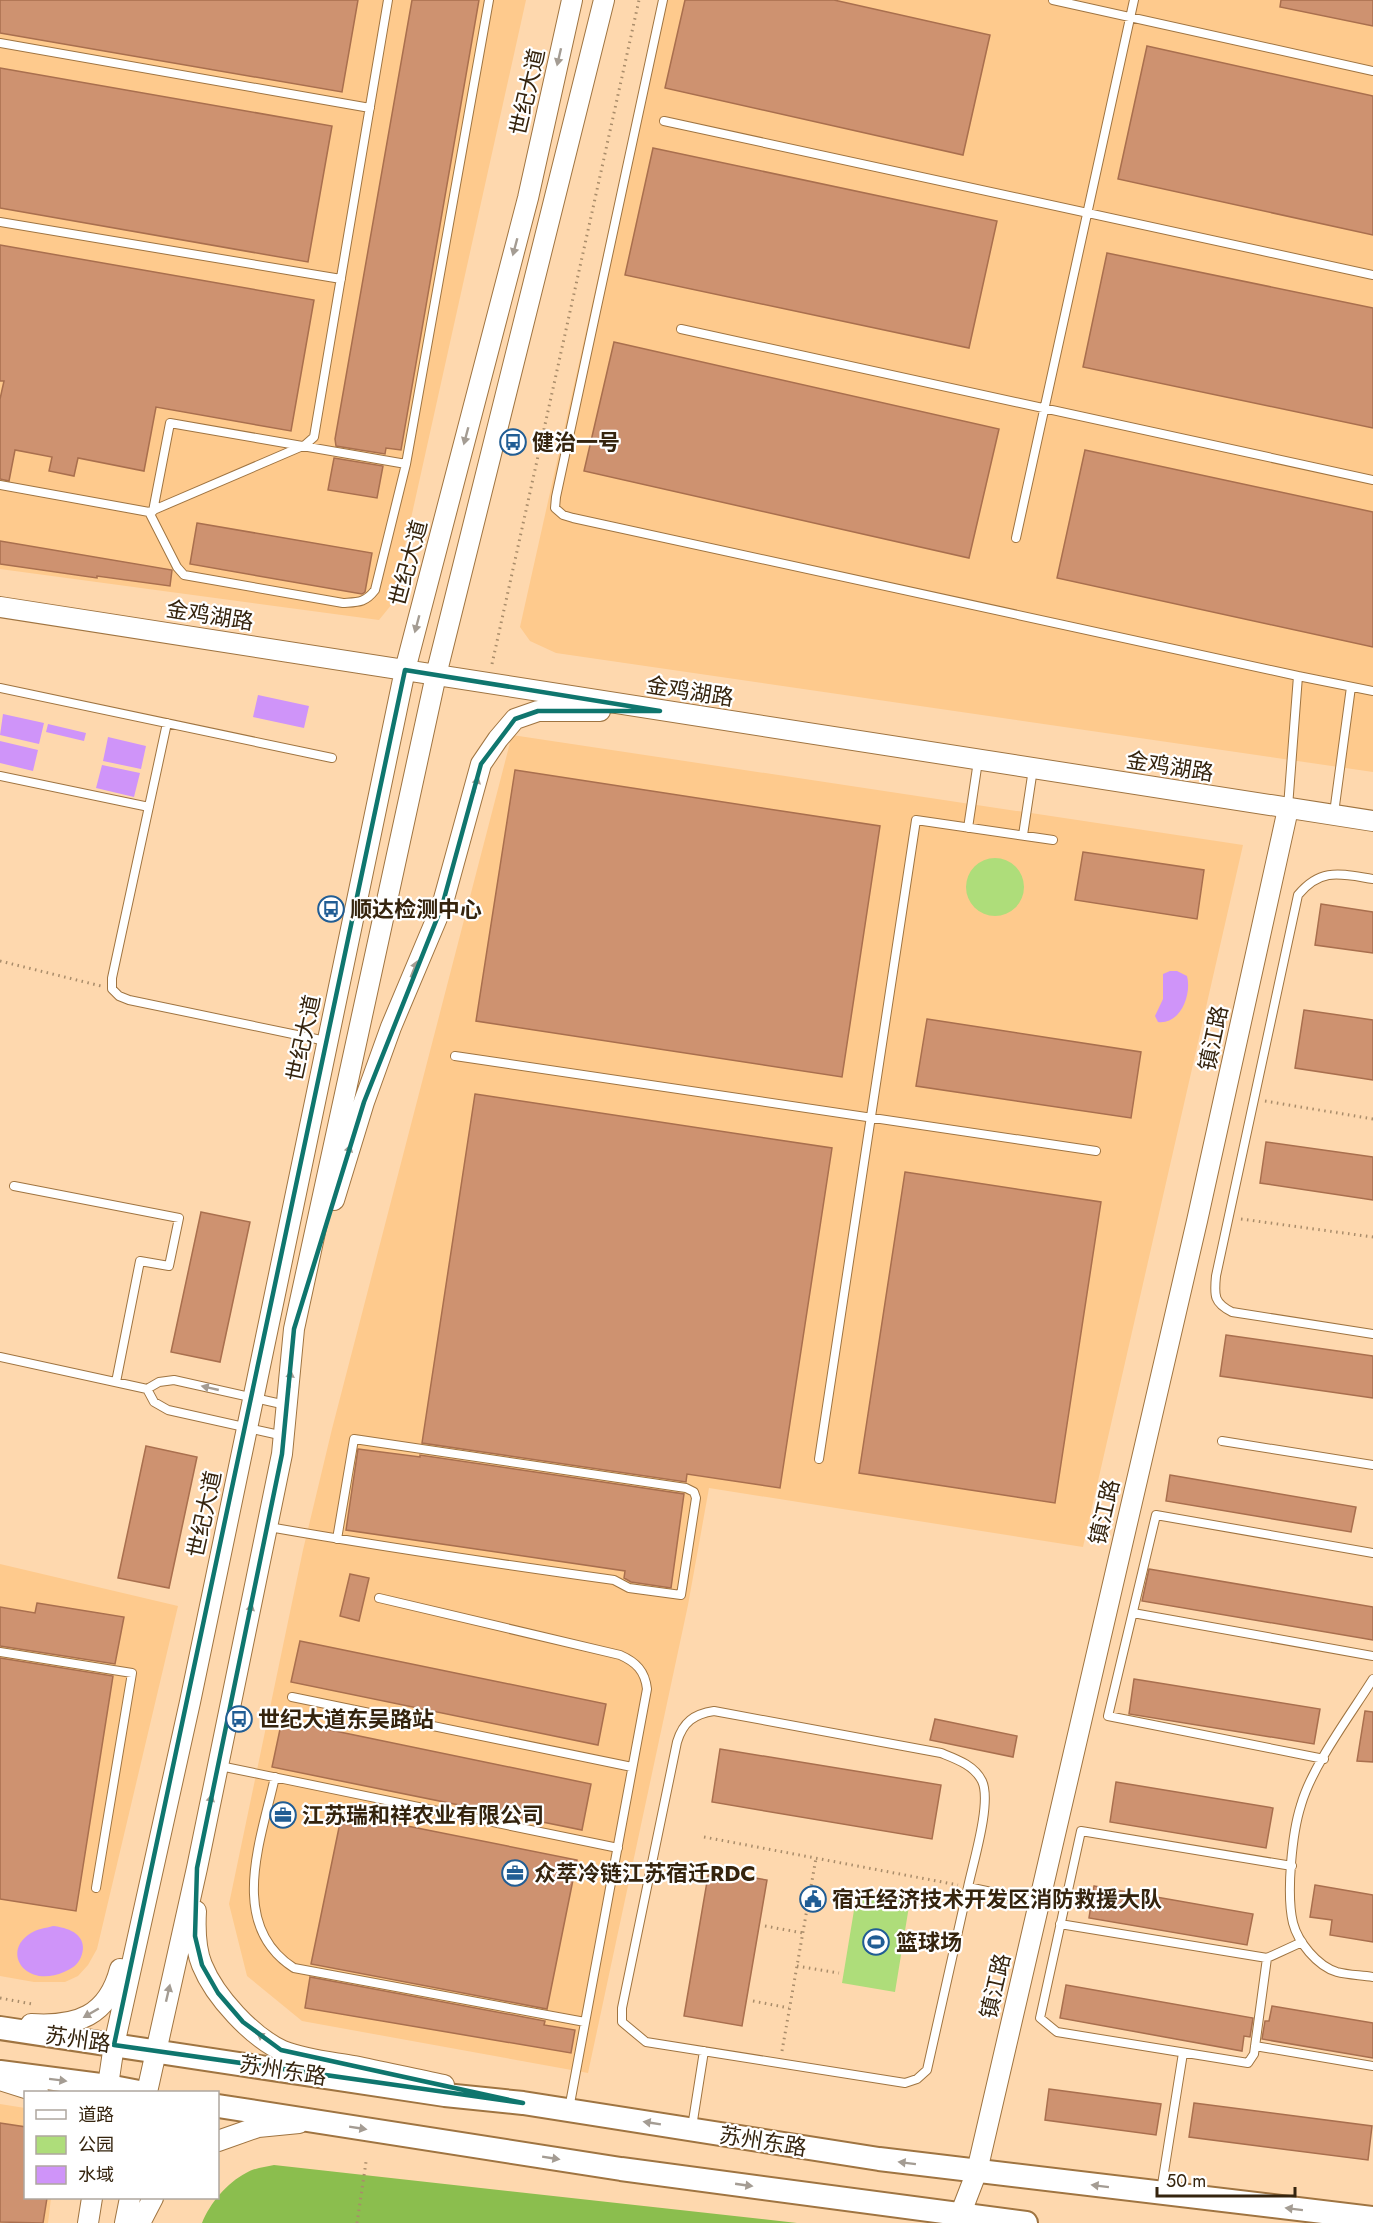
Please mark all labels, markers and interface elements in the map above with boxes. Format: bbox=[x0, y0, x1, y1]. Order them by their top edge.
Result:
street label: 世纪大道 bbox=[502, 46, 552, 138]
one-way arrow bbox=[554, 48, 563, 67]
one-way arrow bbox=[510, 238, 519, 256]
place label: 健治一号 bbox=[532, 426, 620, 458]
one-way arrow bbox=[461, 427, 470, 445]
bus stop icon: 健治一号 bbox=[498, 427, 528, 457]
street label: 世纪大道 bbox=[381, 516, 435, 610]
street label: 金鸡湖路 bbox=[164, 592, 256, 638]
one-way arrow bbox=[412, 616, 421, 634]
street label: 金鸡湖路 bbox=[644, 668, 736, 714]
street label: 金鸡湖路 bbox=[1124, 743, 1216, 789]
one-way arrow bbox=[471, 775, 481, 794]
place label: 顺达检测中心 bbox=[350, 893, 482, 925]
bus stop icon: 顺达检测中心 bbox=[316, 894, 346, 924]
one-way arrow bbox=[410, 960, 419, 978]
street label: 世纪大道 bbox=[278, 992, 328, 1084]
street label: 镇江路 bbox=[1190, 1002, 1236, 1074]
one-way arrow bbox=[344, 1144, 354, 1162]
one-way arrow bbox=[285, 1369, 295, 1388]
one-way arrow bbox=[200, 1383, 219, 1392]
street label: 世纪大道 bbox=[179, 1468, 229, 1560]
street label: 镇江路 bbox=[1081, 1476, 1127, 1548]
one-way arrow bbox=[246, 1602, 255, 1621]
place label: 世纪大道东吴路站 bbox=[258, 1703, 434, 1735]
bus stop icon: 世纪大道东吴路站 bbox=[224, 1704, 254, 1734]
one-way arrow bbox=[206, 1794, 216, 1812]
place label: 江苏瑞和祥农业有限公司 bbox=[302, 1799, 544, 1831]
office icon: 江苏瑞和祥农业有限公司 bbox=[268, 1800, 298, 1830]
place label: 众萃冷链江苏宿迁RDC bbox=[534, 1857, 756, 1889]
office icon: 众萃冷链江苏宿迁RDC bbox=[500, 1858, 530, 1888]
place label: 宿迁经济技术开发区消防救援大队 bbox=[832, 1883, 1162, 1915]
public building icon: 宿迁经济技术开发区消防救援大队 bbox=[798, 1884, 828, 1914]
place label: 篮球场 bbox=[896, 1926, 962, 1958]
sports icon: 篮球场 bbox=[861, 1927, 891, 1957]
street label: 镇江路 bbox=[972, 1950, 1018, 2022]
one-way arrow bbox=[164, 1984, 174, 2003]
one-way arrow bbox=[82, 2007, 99, 2018]
street label: 苏州路 bbox=[43, 2019, 113, 2059]
one-way arrow bbox=[257, 2032, 273, 2044]
street label: 苏州东路 bbox=[237, 2047, 329, 2093]
one-way arrow bbox=[49, 2075, 68, 2084]
legend bbox=[24, 2091, 219, 2199]
text: 道路 bbox=[78, 2102, 114, 2128]
street label: 苏州东路 bbox=[717, 2118, 809, 2164]
one-way arrow bbox=[642, 2119, 661, 2128]
one-way arrow bbox=[349, 2124, 368, 2133]
text: 公园 bbox=[78, 2132, 114, 2158]
one-way arrow bbox=[541, 2154, 560, 2163]
one-way arrow bbox=[897, 2158, 916, 2167]
scale bar bbox=[1157, 2160, 1295, 2198]
text: 水域 bbox=[78, 2162, 114, 2188]
text: 50 m bbox=[1166, 2168, 1206, 2194]
one-way arrow bbox=[735, 2181, 754, 2190]
one-way arrow bbox=[1091, 2181, 1110, 2191]
one-way arrow bbox=[1284, 2205, 1303, 2214]

